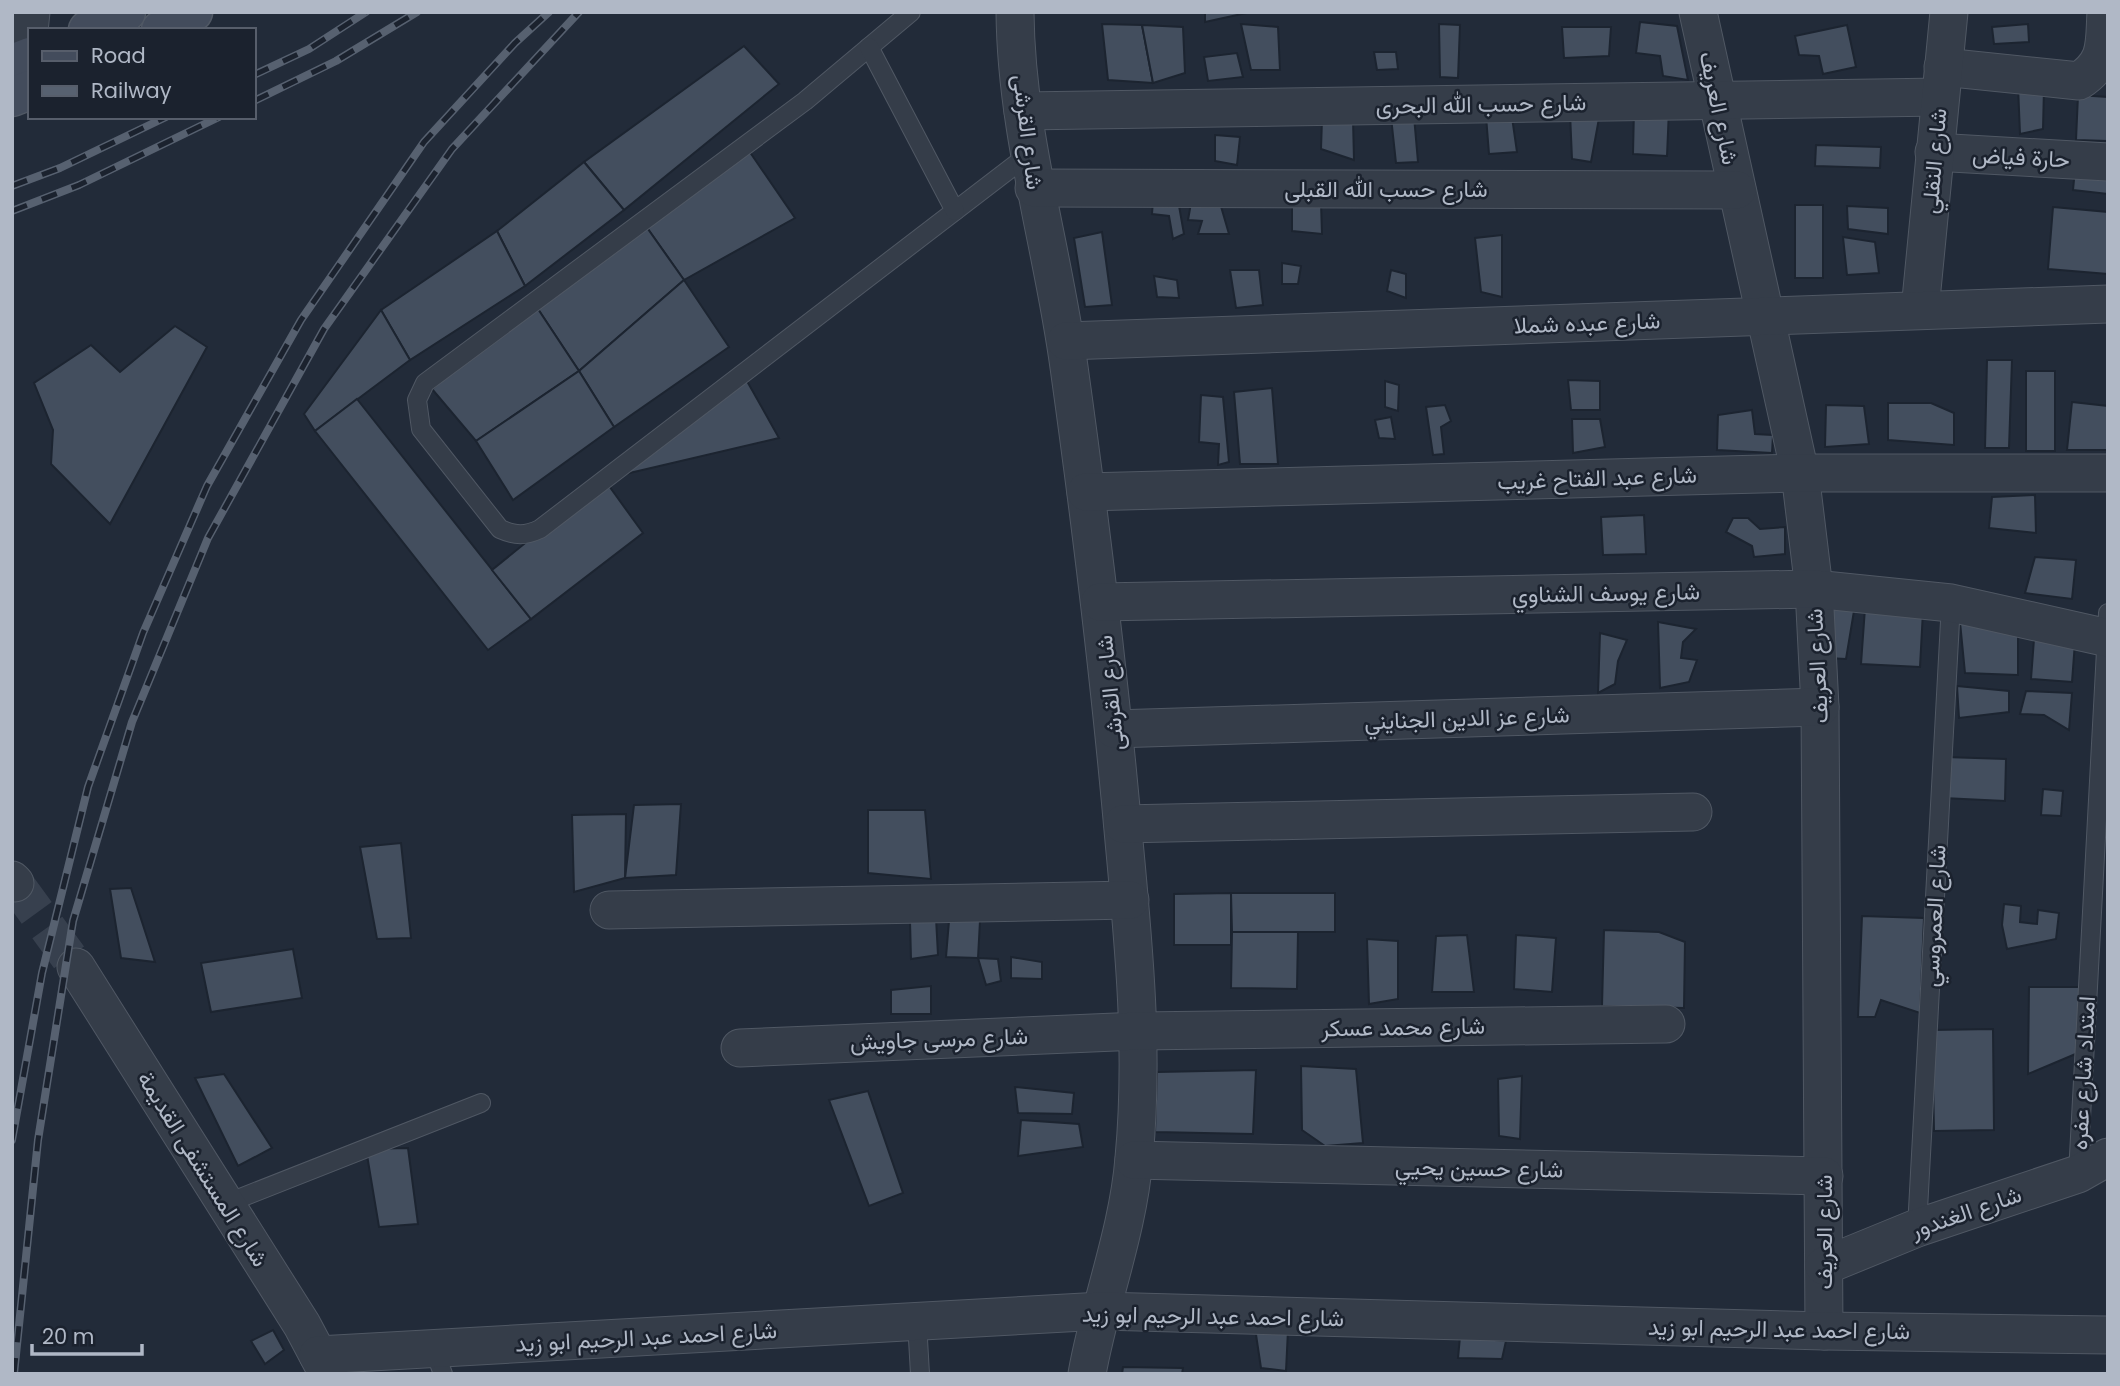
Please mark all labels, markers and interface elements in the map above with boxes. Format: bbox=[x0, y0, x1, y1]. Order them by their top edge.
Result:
legend bbox=[28, 28, 256, 119]
text: Road bbox=[91, 41, 146, 70]
street label: شارع العريف bbox=[1691, 48, 1747, 168]
street label: شارع القرشى bbox=[1005, 73, 1051, 191]
text: Railway bbox=[91, 76, 172, 105]
street label: شارع حسب الله البحرى bbox=[1375, 86, 1587, 122]
street label: شارع النقلي bbox=[1913, 107, 1958, 215]
street label: حارة فياض bbox=[1971, 138, 2071, 176]
street label: شارع حسب الله القبلى bbox=[1284, 173, 1488, 205]
street label: شارع عبده شملا bbox=[1513, 304, 1661, 342]
street label: شارع عبد الفتاح غريب bbox=[1497, 459, 1697, 497]
street label: شارع يوسف الشناوي bbox=[1512, 575, 1700, 614]
street label: شارع العريف bbox=[1798, 608, 1836, 724]
street label: شارع القرشى bbox=[1088, 634, 1132, 752]
street label: شارع عز الدين الجنايني bbox=[1364, 698, 1570, 741]
street label: شارع العمروسي bbox=[1914, 844, 1957, 988]
street label: امتداد شارع عفره bbox=[2063, 995, 2103, 1151]
street label: شارع محمد عسكر bbox=[1320, 1010, 1485, 1044]
street label: شارع مرسى جاويش bbox=[849, 1020, 1029, 1058]
street label: شارع المستشفى القديمة bbox=[130, 1065, 276, 1273]
street label: شارع حسين يحيي bbox=[1395, 1151, 1563, 1188]
street label: شارع العريف bbox=[1808, 1175, 1840, 1289]
street label: شارع الغندور bbox=[1905, 1178, 2026, 1246]
street label: شارع احمد عبد الرحيم ابو زيد bbox=[1082, 1298, 1344, 1334]
street label: شارع احمد عبد الرحيم ابو زيد bbox=[1648, 1311, 1910, 1347]
scale bar bbox=[32, 1312, 142, 1356]
street label: شارع احمد عبد الرحيم ابو زيد bbox=[514, 1314, 778, 1360]
text: 20 m bbox=[42, 1322, 95, 1351]

